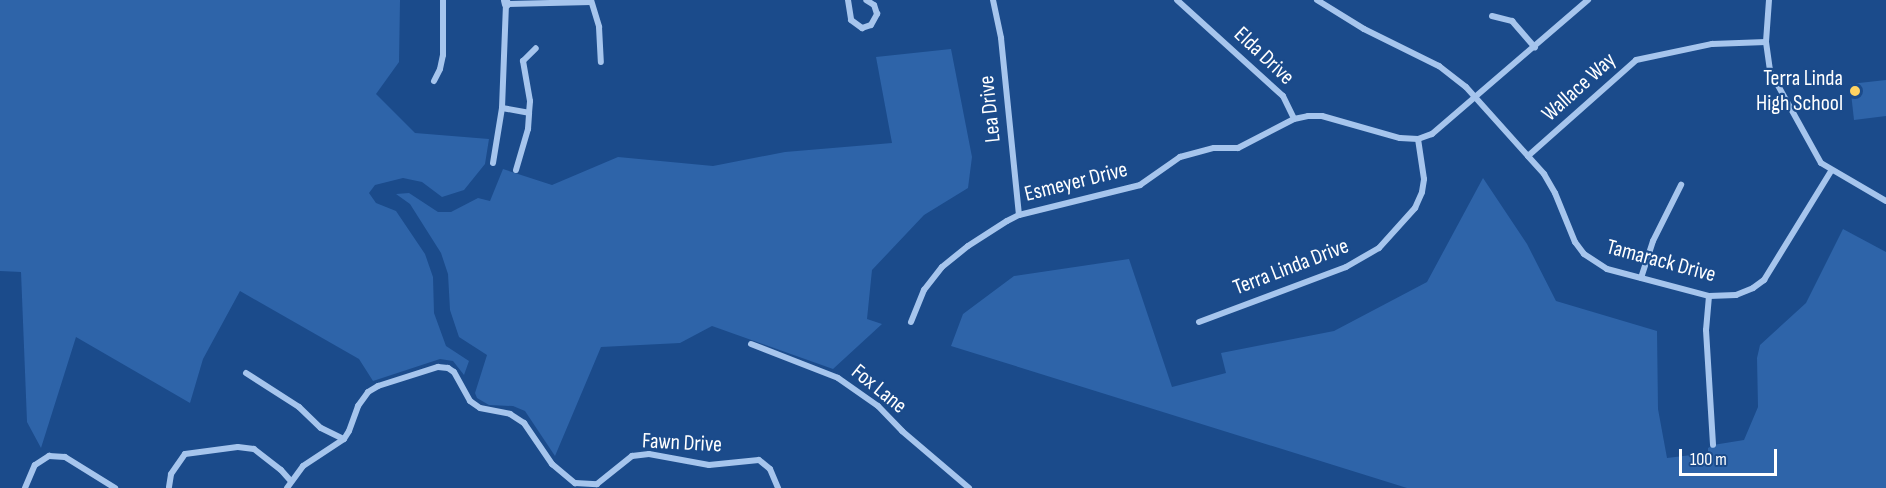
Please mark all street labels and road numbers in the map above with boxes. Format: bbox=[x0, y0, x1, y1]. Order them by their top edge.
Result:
street label: Elda Drive bbox=[1228, 22, 1300, 90]
street label: Wallace Way bbox=[1537, 47, 1621, 127]
street label: Lea Drive bbox=[973, 74, 1007, 144]
street label: Esmeyer Drive bbox=[1022, 156, 1130, 208]
street label: Terra Linda Drive bbox=[1229, 233, 1353, 301]
street label: Tamarack Drive bbox=[1603, 234, 1719, 288]
street label: Fox Lane bbox=[846, 359, 912, 419]
street label: Fawn Drive bbox=[641, 428, 723, 458]

